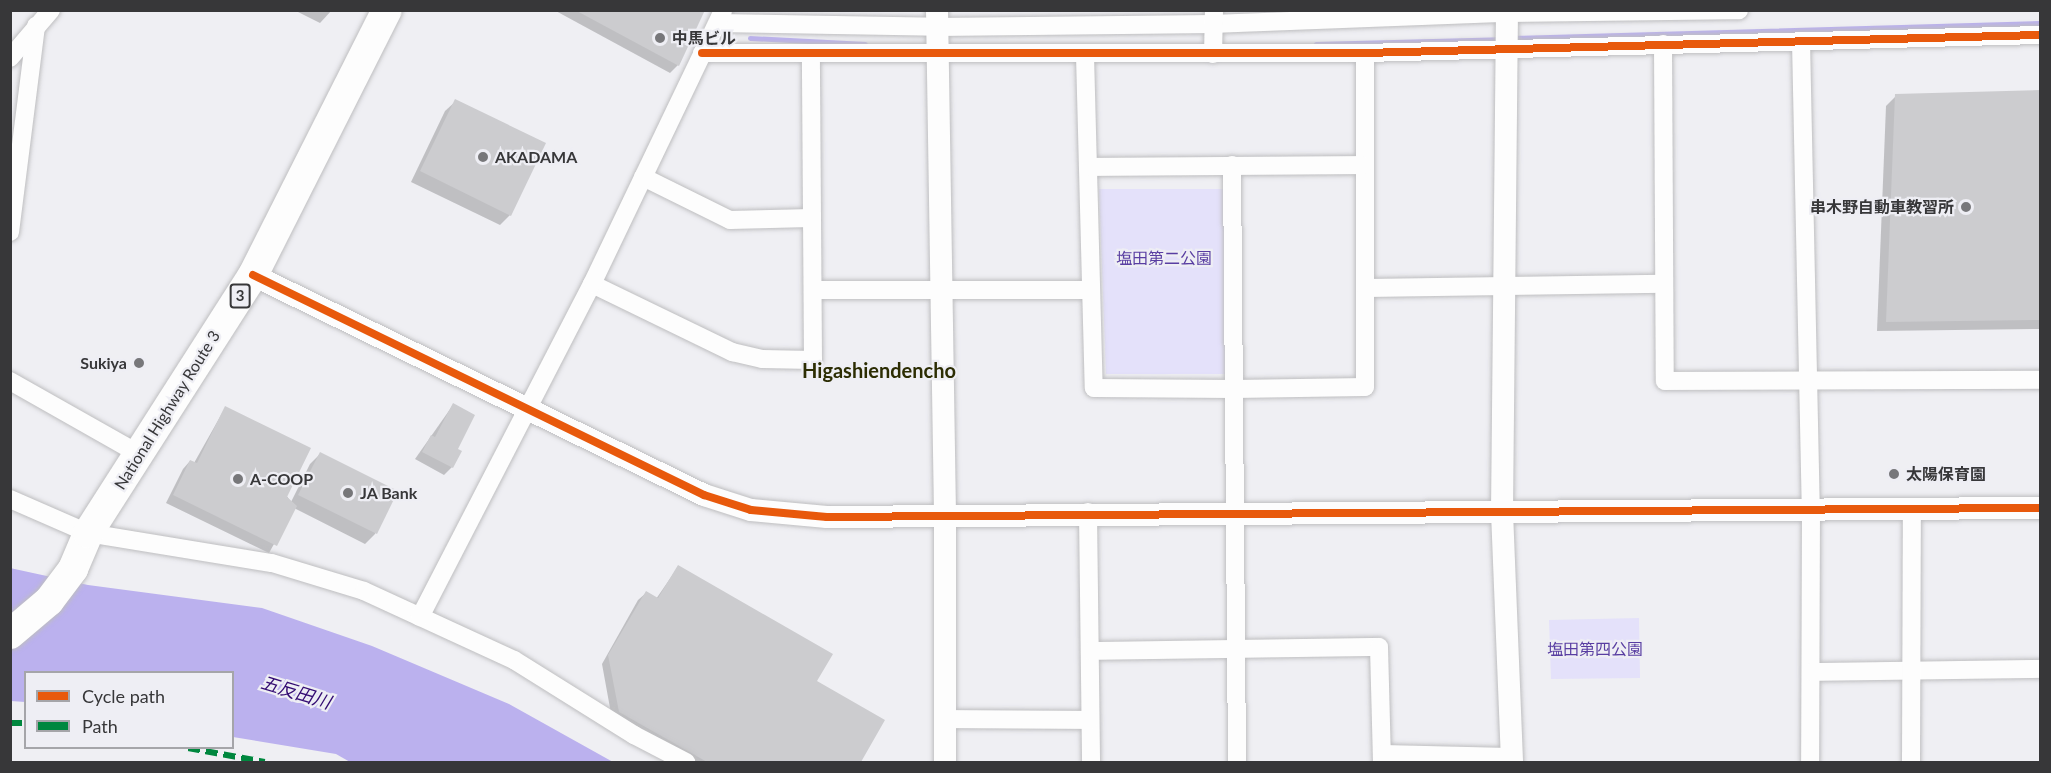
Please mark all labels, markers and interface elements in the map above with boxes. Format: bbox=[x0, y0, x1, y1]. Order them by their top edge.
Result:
place label: 中馬ビル bbox=[672, 28, 736, 48]
marker: 中馬ビル bbox=[653, 31, 667, 45]
place label: AKADAMA bbox=[495, 147, 577, 167]
marker: AKADAMA bbox=[476, 150, 490, 164]
place label: 串木野自動車教習所 bbox=[1810, 197, 1954, 217]
marker: 串木野自動車教習所 bbox=[1959, 200, 1973, 214]
park label: 塩田第二公園 bbox=[1116, 248, 1212, 268]
road number: 3 bbox=[230, 284, 250, 308]
street label: National Highway Route 3 bbox=[110, 327, 224, 493]
place label: Sukiya bbox=[80, 353, 127, 373]
marker: Sukiya bbox=[132, 356, 146, 370]
district label: Higashiendencho bbox=[802, 358, 956, 382]
place label: 太陽保育園 bbox=[1906, 464, 1986, 484]
marker: 太陽保育園 bbox=[1887, 467, 1901, 481]
place label: A-COOP bbox=[250, 469, 313, 489]
marker: A-COOP bbox=[231, 472, 245, 486]
place label: JA Bank bbox=[360, 483, 418, 503]
marker: JA Bank bbox=[341, 486, 355, 500]
park label: 塩田第四公園 bbox=[1547, 639, 1643, 659]
legend bbox=[24, 671, 234, 749]
water label: 五反田川 bbox=[258, 671, 334, 713]
text: Cycle path bbox=[82, 685, 165, 707]
text: Path bbox=[82, 715, 118, 737]

